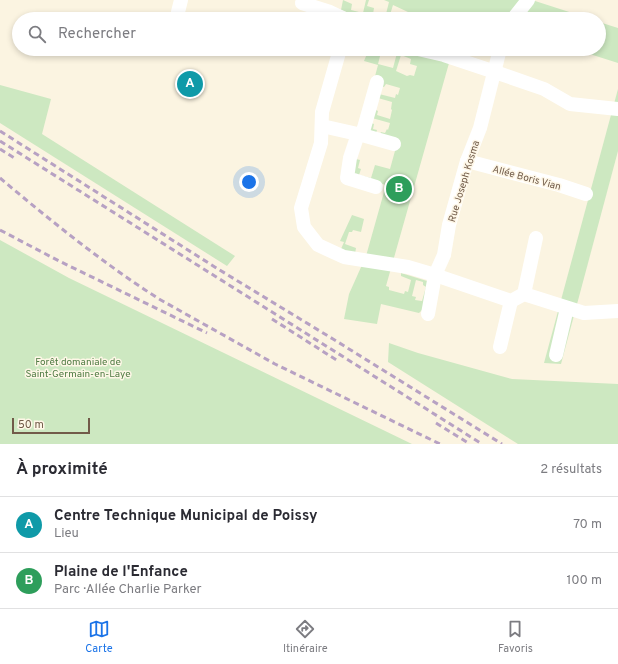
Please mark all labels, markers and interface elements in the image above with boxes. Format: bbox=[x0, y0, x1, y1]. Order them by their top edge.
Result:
search box bbox=[12, 12, 606, 56]
icon: search bbox=[26, 23, 48, 45]
text: Rechercher bbox=[58, 25, 136, 44]
pin: A bbox=[177, 69, 203, 99]
street label: Rue Joseph Kosma bbox=[446, 139, 483, 224]
street label: Allée Boris Vian bbox=[491, 163, 562, 194]
your location bbox=[239, 172, 259, 192]
pin: B bbox=[386, 174, 412, 204]
park label: Forêt domaniale de Saint-Germain-en-Laye bbox=[25, 356, 131, 381]
scale bar bbox=[12, 416, 90, 435]
text: 50 m bbox=[18, 418, 44, 432]
text: À proximité bbox=[16, 459, 108, 481]
text: 2 résultats bbox=[540, 462, 602, 478]
text: Centre Technique Municipal de Poissy bbox=[54, 507, 318, 526]
text: A bbox=[24, 517, 34, 533]
text: 70 m bbox=[573, 517, 602, 533]
text: Lieu bbox=[54, 526, 79, 542]
text: Plaine de l'Enfance bbox=[54, 563, 188, 582]
text: B bbox=[25, 573, 33, 589]
text: 100 m bbox=[566, 573, 602, 589]
text: Parc · Allée Charlie Parker bbox=[54, 582, 202, 598]
tab: Carte bbox=[85, 618, 113, 656]
tab: Itinéraire bbox=[283, 618, 328, 656]
tab: Favoris bbox=[498, 618, 533, 656]

